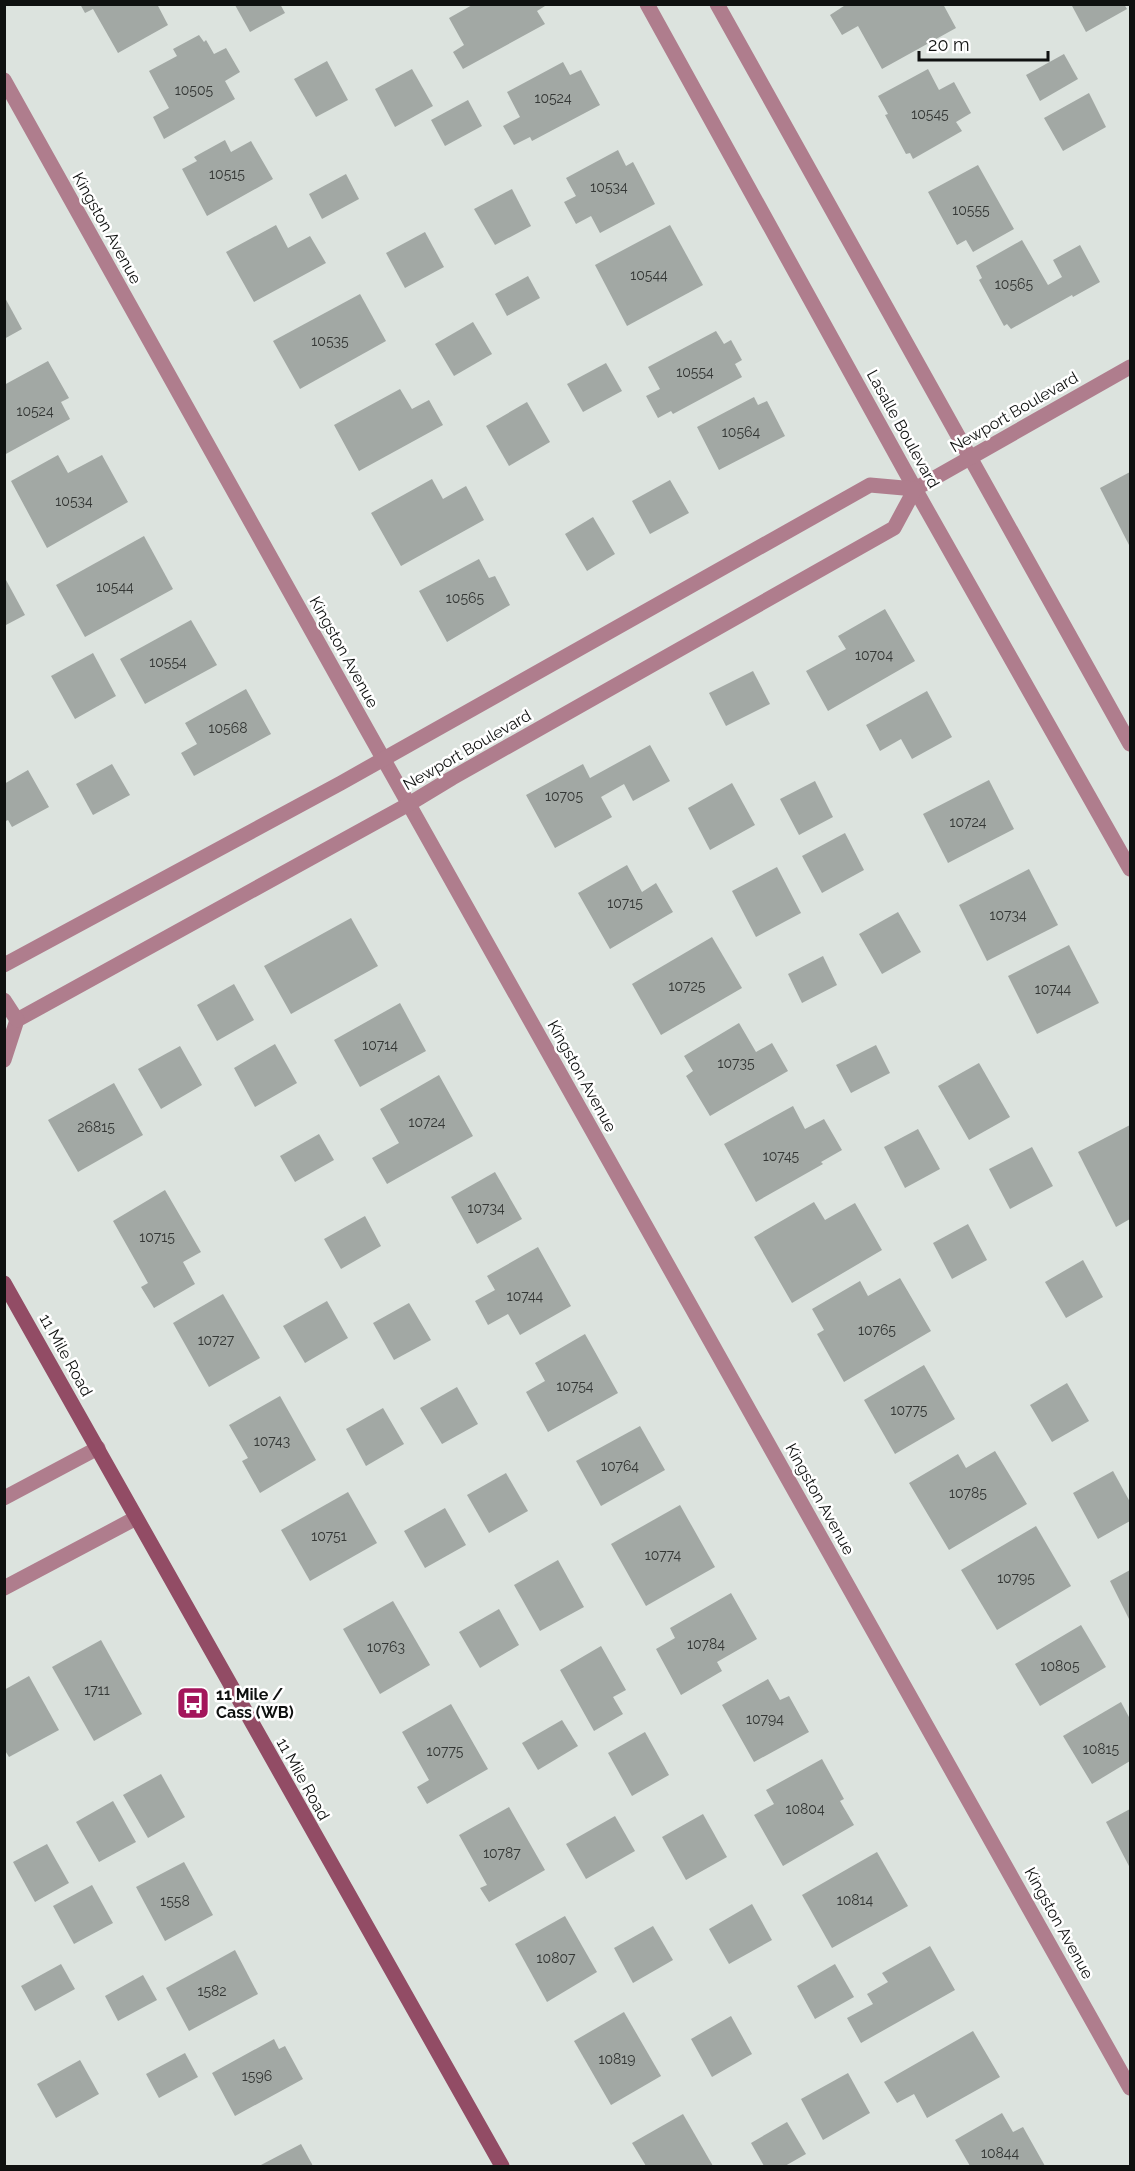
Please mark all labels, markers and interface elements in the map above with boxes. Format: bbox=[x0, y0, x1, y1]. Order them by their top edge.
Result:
scale bar bbox=[919, 24, 1048, 62]
text: 20 m bbox=[928, 34, 970, 55]
house number: 10505 bbox=[175, 82, 214, 98]
house number: 10524 bbox=[534, 90, 572, 106]
house number: 10545 bbox=[911, 106, 949, 122]
house number: 10515 bbox=[209, 166, 245, 182]
street label: Kingston Avenue bbox=[69, 169, 145, 287]
house number: 10534 bbox=[590, 179, 628, 195]
house number: 10555 bbox=[952, 202, 990, 218]
house number: 10544 bbox=[630, 267, 668, 283]
house number: 10565 bbox=[995, 276, 1033, 292]
house number: 10535 bbox=[311, 333, 349, 349]
house number: 10554 bbox=[676, 364, 714, 380]
street label: Lasalle Boulevard bbox=[863, 367, 943, 491]
street label: Newport Boulevard bbox=[947, 368, 1081, 456]
house number: 10524 bbox=[16, 403, 54, 419]
house number: 10564 bbox=[722, 424, 760, 440]
house number: 10534 bbox=[55, 493, 93, 509]
house number: 10544 bbox=[96, 579, 134, 595]
house number: 10565 bbox=[446, 590, 484, 606]
street label: Kingston Avenue bbox=[306, 593, 382, 711]
house number: 10704 bbox=[855, 647, 893, 663]
house number: 10554 bbox=[149, 654, 187, 670]
street label: Newport Boulevard bbox=[400, 706, 534, 794]
house number: 10568 bbox=[209, 720, 247, 736]
house number: 10705 bbox=[545, 788, 583, 804]
house number: 10724 bbox=[950, 814, 987, 830]
house number: 10715 bbox=[607, 895, 643, 911]
house number: 10734 bbox=[989, 907, 1027, 923]
house number: 10725 bbox=[669, 978, 706, 994]
house number: 10744 bbox=[1035, 981, 1072, 997]
street label: Kingston Avenue bbox=[544, 1017, 620, 1135]
house number: 10714 bbox=[362, 1037, 398, 1053]
house number: 10735 bbox=[717, 1055, 755, 1071]
house number: 10724 bbox=[409, 1114, 446, 1130]
house number: 26815 bbox=[77, 1119, 115, 1135]
house number: 10745 bbox=[763, 1148, 800, 1164]
house number: 10734 bbox=[467, 1200, 505, 1216]
house number: 10715 bbox=[139, 1229, 175, 1245]
house number: 10744 bbox=[507, 1288, 544, 1304]
street label: 11 Mile Road bbox=[36, 1310, 97, 1400]
house number: 10765 bbox=[858, 1322, 896, 1338]
house number: 10727 bbox=[198, 1332, 235, 1348]
house number: 10754 bbox=[556, 1378, 594, 1394]
house number: 10775 bbox=[891, 1402, 928, 1418]
house number: 10743 bbox=[254, 1433, 290, 1449]
street label: Kingston Avenue bbox=[782, 1440, 858, 1558]
house number: 10764 bbox=[601, 1458, 639, 1474]
house number: 10785 bbox=[949, 1485, 987, 1501]
house number: 10751 bbox=[311, 1528, 347, 1544]
house number: 10774 bbox=[645, 1547, 682, 1563]
house number: 10795 bbox=[997, 1570, 1035, 1586]
house number: 10784 bbox=[687, 1636, 725, 1652]
house number: 10763 bbox=[367, 1639, 405, 1655]
house number: 10805 bbox=[1040, 1658, 1080, 1674]
house number: 1711 bbox=[84, 1682, 110, 1698]
bus stop icon: 11 Mile / Cass (WB) bbox=[175, 1685, 211, 1721]
place label: 11 Mile / Cass (WB) bbox=[216, 1685, 294, 1722]
house number: 10794 bbox=[746, 1711, 784, 1727]
street label: 11 Mile Road bbox=[273, 1734, 334, 1824]
house number: 10815 bbox=[1083, 1741, 1120, 1757]
house number: 10775 bbox=[427, 1743, 464, 1759]
house number: 10804 bbox=[785, 1801, 825, 1817]
house number: 10787 bbox=[483, 1845, 521, 1861]
street label: Kingston Avenue bbox=[1021, 1864, 1097, 1982]
house number: 10814 bbox=[837, 1892, 874, 1908]
house number: 1558 bbox=[160, 1893, 190, 1909]
house number: 10807 bbox=[537, 1950, 576, 1966]
house number: 1582 bbox=[197, 1983, 227, 1999]
house number: 10819 bbox=[598, 2051, 636, 2067]
house number: 1596 bbox=[242, 2068, 272, 2084]
house number: 10844 bbox=[981, 2145, 1019, 2161]

